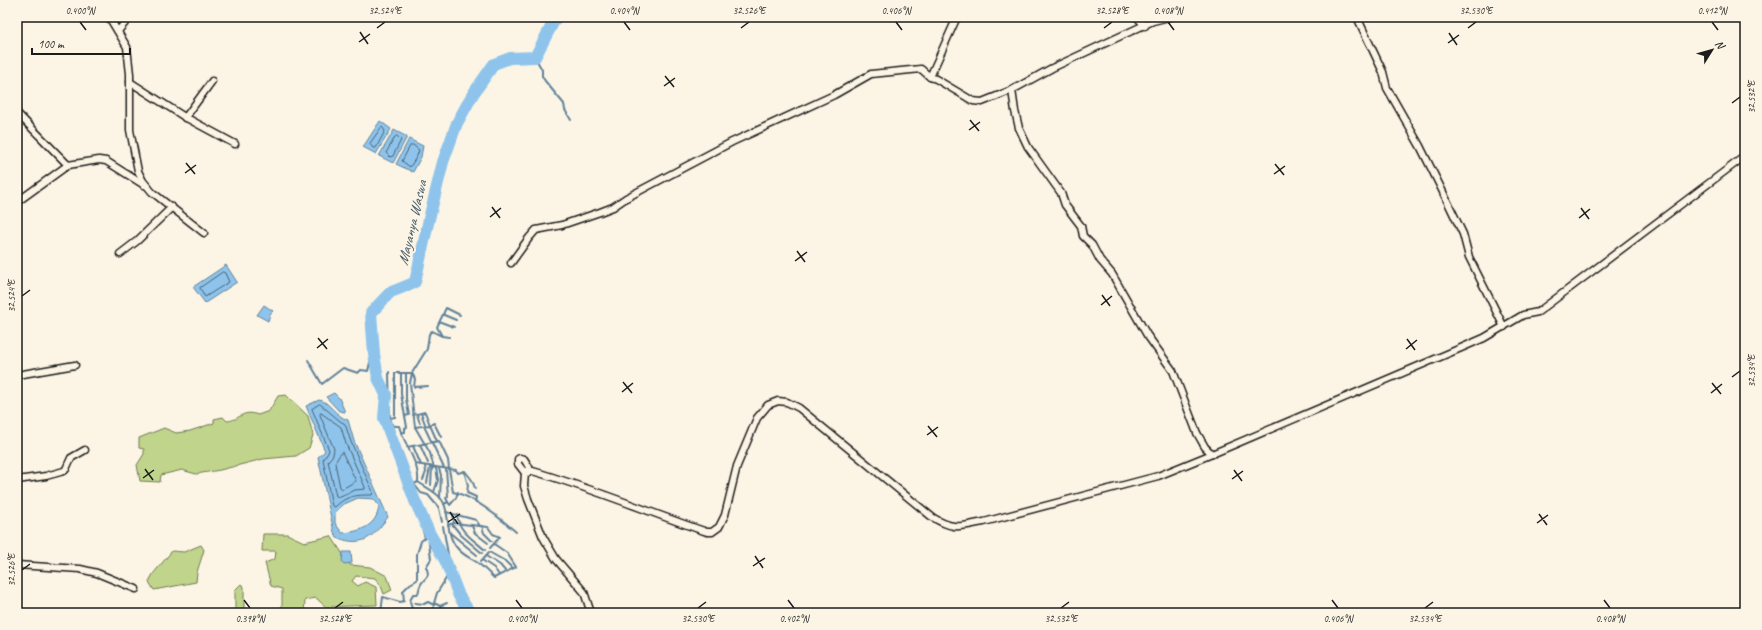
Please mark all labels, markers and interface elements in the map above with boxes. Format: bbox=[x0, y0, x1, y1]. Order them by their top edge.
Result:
text: 0.400°N bbox=[66, 4, 96, 17]
text: 32.524°E bbox=[369, 4, 403, 17]
text: 0.404°N bbox=[610, 4, 640, 17]
text: 32.526°E bbox=[733, 4, 767, 17]
text: 0.406°N bbox=[882, 4, 912, 17]
text: 32.528°E bbox=[1096, 4, 1130, 17]
text: 0.408°N bbox=[1154, 4, 1184, 17]
text: 32.530°E bbox=[1460, 4, 1494, 17]
text: 0.412°N bbox=[1698, 4, 1728, 17]
scale bar bbox=[32, 30, 130, 56]
north arrow bbox=[1692, 30, 1732, 70]
text: 100 m bbox=[38, 36, 65, 52]
text: N bbox=[1712, 37, 1729, 53]
text: 32.532°E bbox=[1745, 79, 1758, 113]
water label: Mayanya Waswa bbox=[394, 177, 432, 267]
text: 32.524°E bbox=[5, 278, 18, 312]
text: 32.534°E bbox=[1745, 353, 1758, 387]
text: 32.526°E bbox=[5, 552, 18, 586]
text: 0.398°N bbox=[236, 612, 266, 625]
text: 32.528°E bbox=[319, 612, 353, 625]
text: 0.400°N bbox=[508, 612, 538, 625]
text: 32.530°E bbox=[682, 612, 716, 625]
text: 0.402°N bbox=[780, 612, 810, 625]
text: 32.532°E bbox=[1045, 612, 1079, 625]
text: 0.406°N bbox=[1324, 612, 1354, 625]
text: 32.534°E bbox=[1409, 612, 1443, 625]
text: 0.408°N bbox=[1596, 612, 1626, 625]

